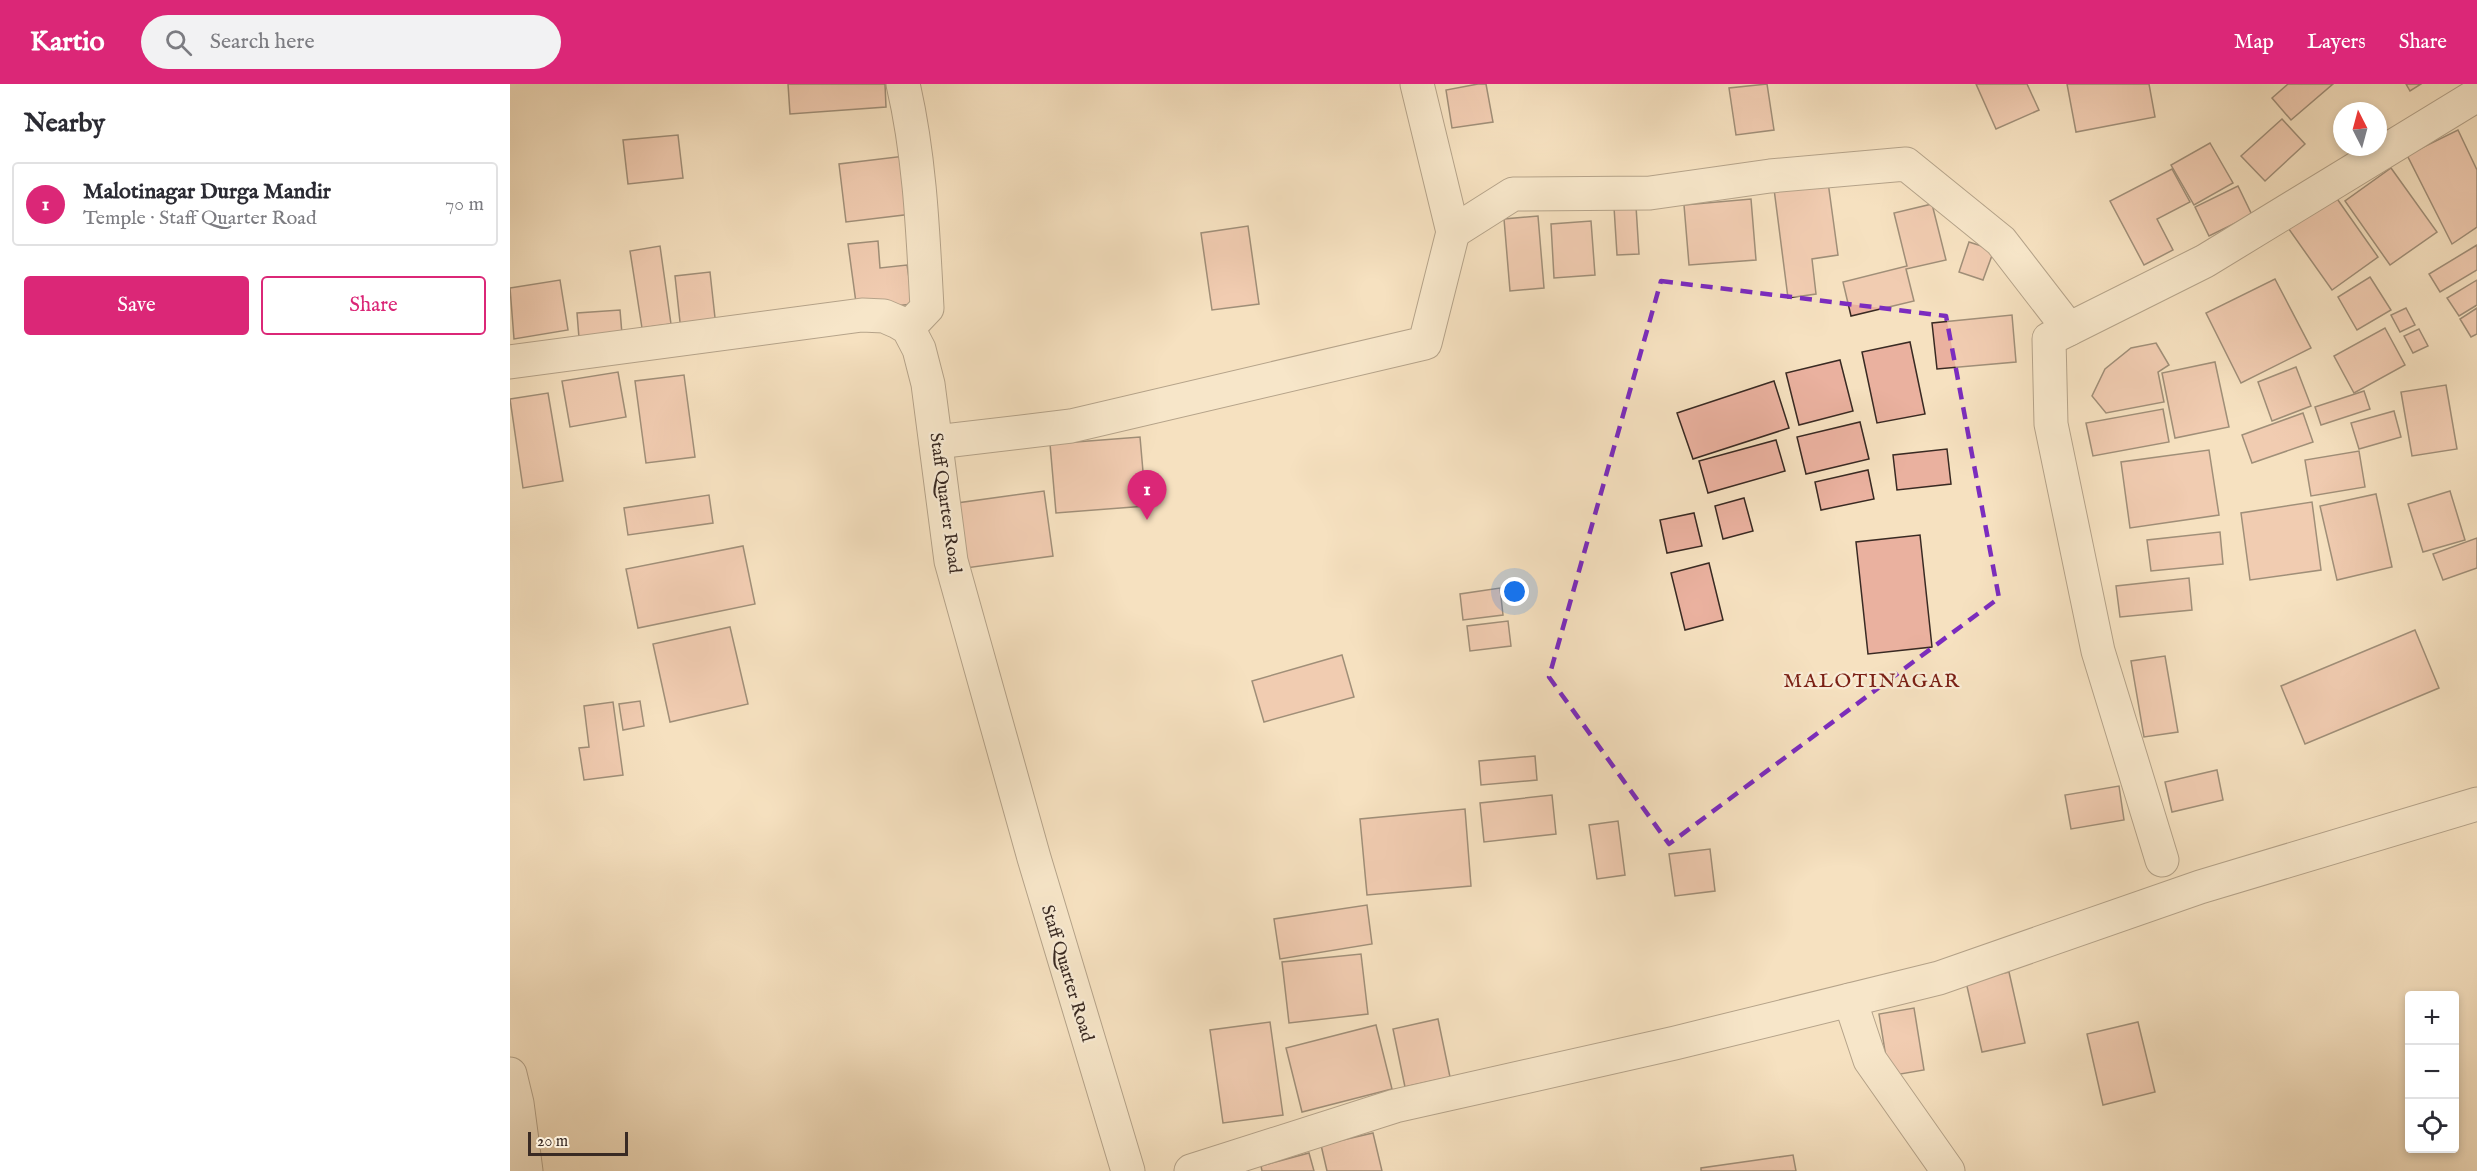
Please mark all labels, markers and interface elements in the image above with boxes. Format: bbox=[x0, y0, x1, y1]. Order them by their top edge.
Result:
search box bbox=[141, 15, 561, 69]
text: Kartio bbox=[30, 25, 105, 60]
icon: search bbox=[162, 26, 195, 59]
text: Search here bbox=[210, 28, 315, 56]
text: Map bbox=[2234, 29, 2274, 56]
text: Layers bbox=[2307, 29, 2366, 56]
text: Share bbox=[2399, 29, 2447, 56]
north arrow bbox=[2333, 102, 2387, 156]
text: Nearby bbox=[24, 107, 105, 140]
text: Malotinagar Durga Mandir bbox=[83, 178, 331, 206]
text: 1 bbox=[42, 192, 49, 217]
text: 70 m bbox=[445, 192, 484, 217]
text: Temple · Staff Quarter Road bbox=[83, 206, 317, 231]
button: Save bbox=[24, 276, 249, 335]
button: Share bbox=[261, 276, 486, 335]
street label: Staff Quarter Road bbox=[923, 431, 966, 575]
pin: 1 bbox=[1128, 470, 1166, 520]
your location bbox=[1500, 577, 1529, 606]
district label: MALOTINAGAR bbox=[1783, 669, 1961, 694]
street label: Staff Quarter Road bbox=[1035, 902, 1098, 1045]
map controls bbox=[2405, 991, 2459, 1153]
button: + bbox=[2405, 991, 2459, 1045]
button: − bbox=[2405, 1045, 2459, 1099]
button: locate bbox=[2405, 1099, 2459, 1153]
scale bar bbox=[528, 1129, 628, 1156]
text: 20 m bbox=[537, 1132, 568, 1152]

